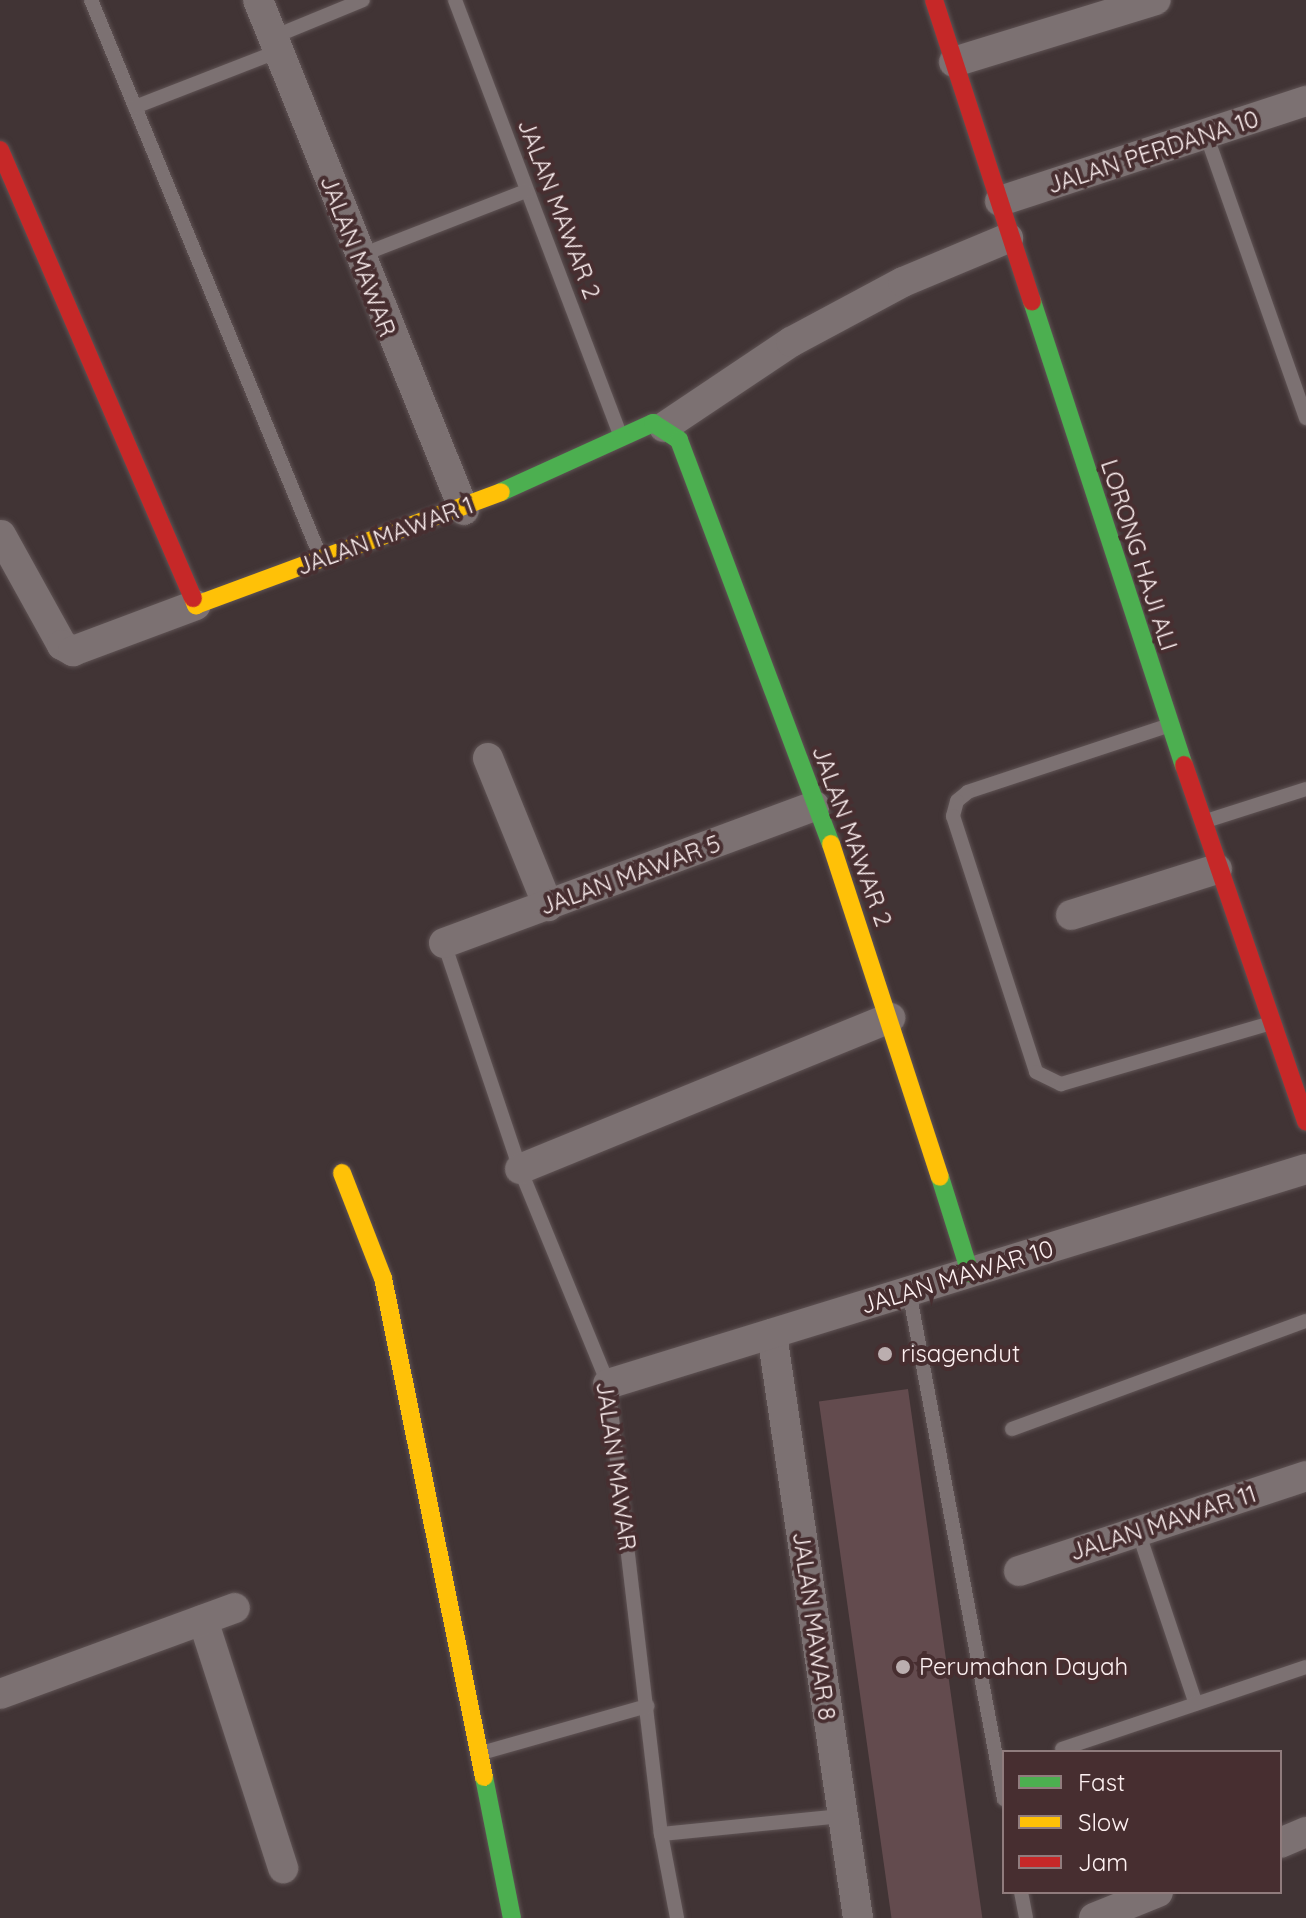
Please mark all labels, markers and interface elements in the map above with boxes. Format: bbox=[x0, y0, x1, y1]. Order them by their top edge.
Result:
street label: JALAN PERDANA 10 bbox=[1044, 104, 1262, 200]
street label: JALAN MAWAR 2 bbox=[511, 115, 607, 303]
street label: JALAN MAWAR bbox=[314, 171, 402, 341]
street label: LORONG HAJI ALI bbox=[1095, 456, 1183, 654]
street label: JALAN MAWAR 1 bbox=[293, 491, 477, 581]
street label: JALAN MAWAR 2 bbox=[806, 742, 898, 930]
street label: JALAN MAWAR 5 bbox=[536, 829, 724, 921]
street label: JALAN MAWAR 10 bbox=[857, 1234, 1057, 1320]
place label: risagendut bbox=[901, 1340, 1020, 1368]
marker: risagendut bbox=[876, 1345, 894, 1363]
street label: JALAN MAWAR bbox=[590, 1380, 642, 1552]
street label: JALAN MAWAR 11 bbox=[1066, 1479, 1260, 1567]
street label: JALAN MAWAR 8 bbox=[787, 1530, 841, 1722]
place label: Perumahan Dayah bbox=[919, 1653, 1128, 1681]
marker: Perumahan Dayah bbox=[894, 1658, 912, 1676]
legend bbox=[1002, 1750, 1282, 1894]
text: Fast bbox=[1078, 1767, 1125, 1797]
text: Slow bbox=[1078, 1807, 1129, 1837]
text: Jam bbox=[1078, 1847, 1128, 1877]

